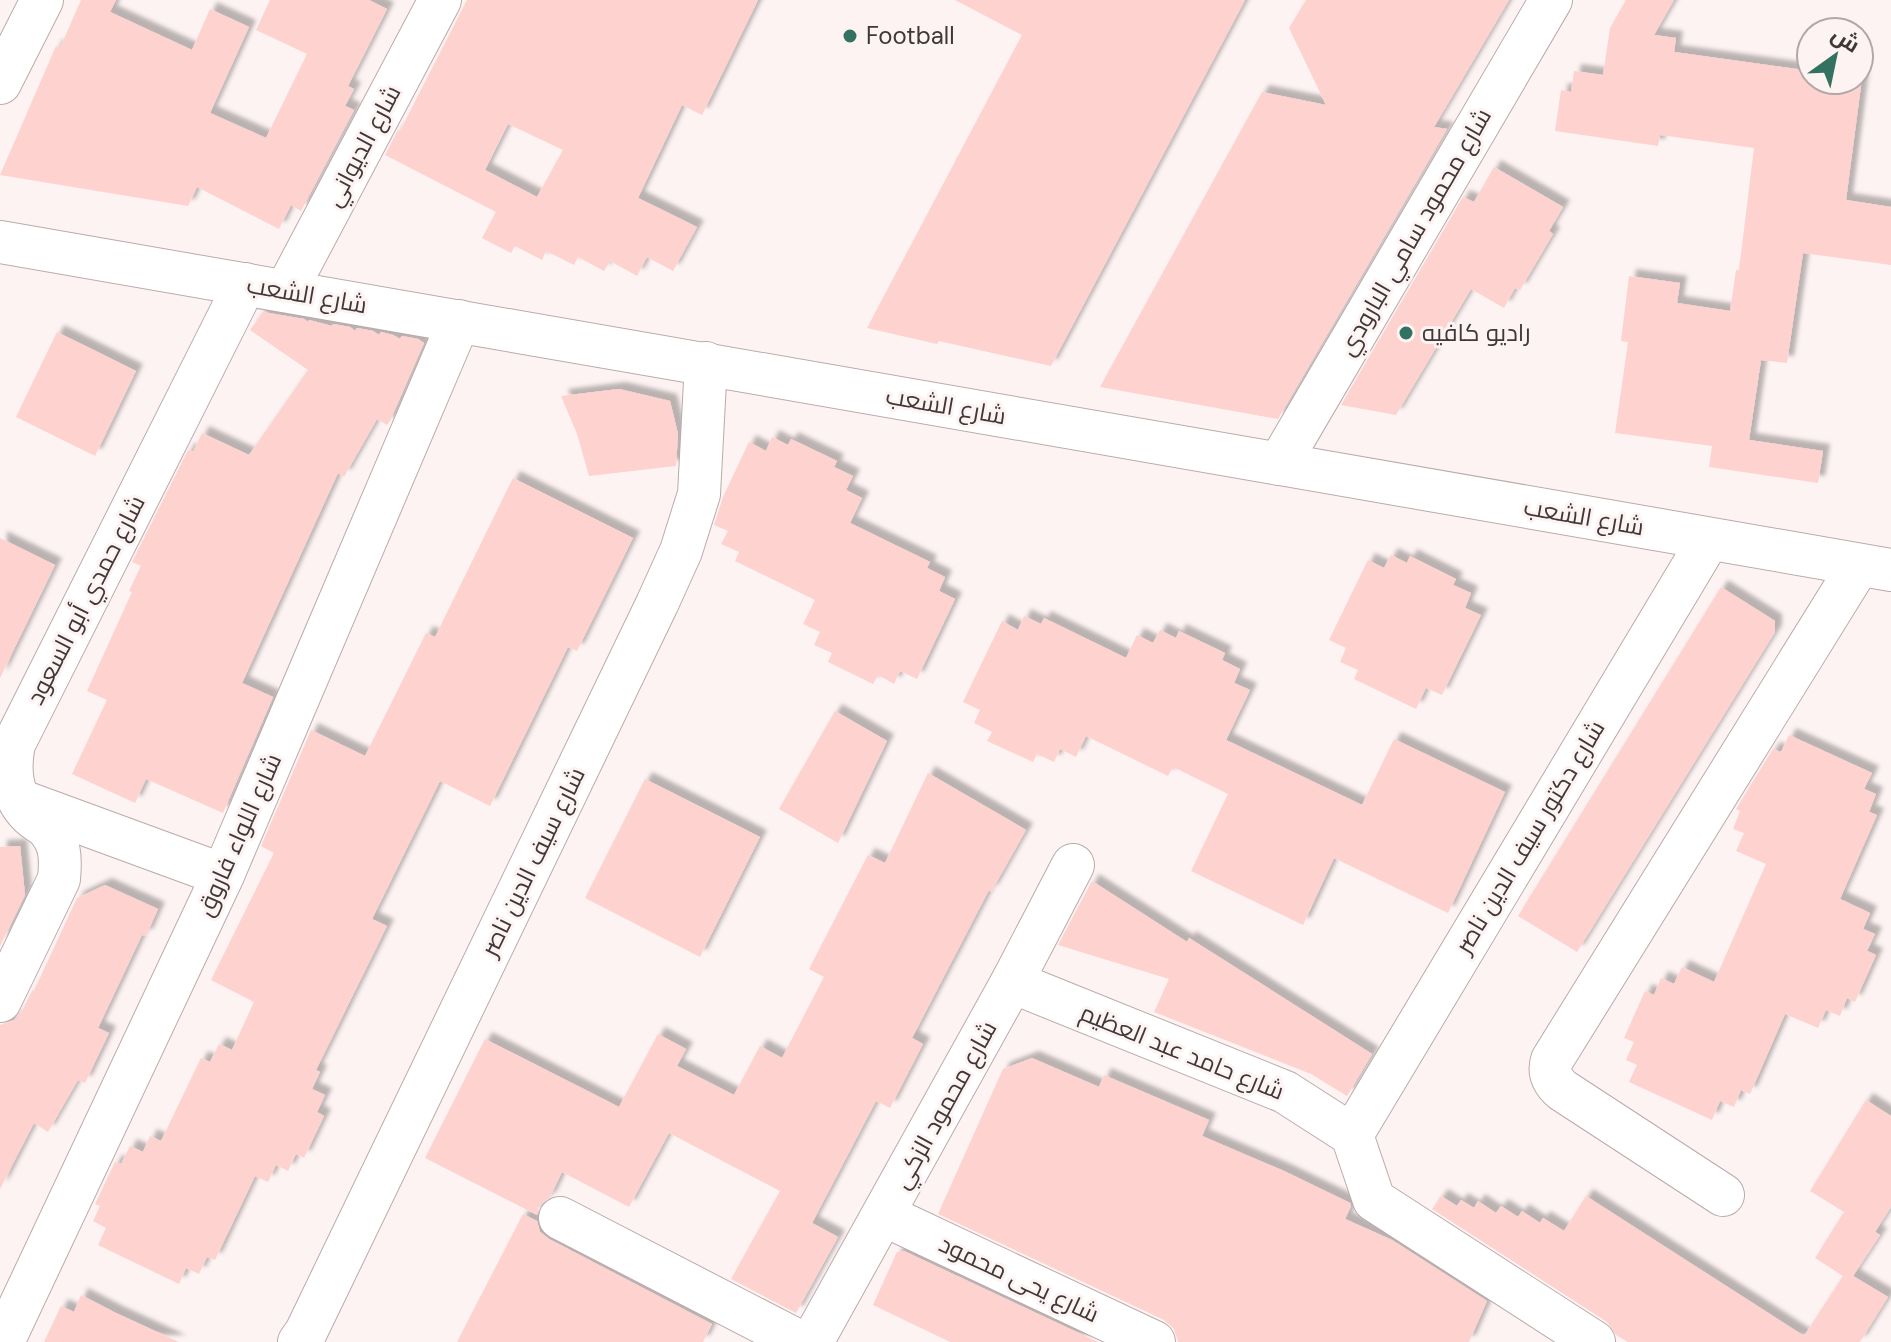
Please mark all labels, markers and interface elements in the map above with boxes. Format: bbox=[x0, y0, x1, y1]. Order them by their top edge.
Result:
north arrow bbox=[1795, 16, 1875, 96]
place label: Football bbox=[866, 20, 955, 51]
text: ش bbox=[1826, 20, 1865, 59]
marker: Football bbox=[841, 27, 859, 45]
street label: شارع الديواني bbox=[318, 80, 411, 214]
street label: شارع محمود سامي البارودي bbox=[1331, 103, 1502, 363]
street label: شارع الشعب bbox=[244, 269, 370, 321]
place label: راديو كافيه bbox=[1422, 317, 1531, 348]
marker: راديو كافيه bbox=[1397, 324, 1415, 342]
street label: شارع الشعب bbox=[883, 380, 1009, 432]
street label: شارع حمدي أبو السعود bbox=[19, 490, 154, 711]
street label: شارع الشعب bbox=[1521, 491, 1647, 543]
street label: شارع دكتور سيف الدين ناصر bbox=[1447, 714, 1612, 961]
street label: شارع اللواء فاروق bbox=[189, 749, 289, 921]
street label: شارع سيف الدين ناصر bbox=[472, 762, 593, 964]
street label: شارع حامد عبد العظيم bbox=[1075, 996, 1289, 1108]
street label: شارع محمود الزكي bbox=[886, 1015, 1007, 1196]
street label: شارع يحى محمود bbox=[934, 1228, 1104, 1330]

